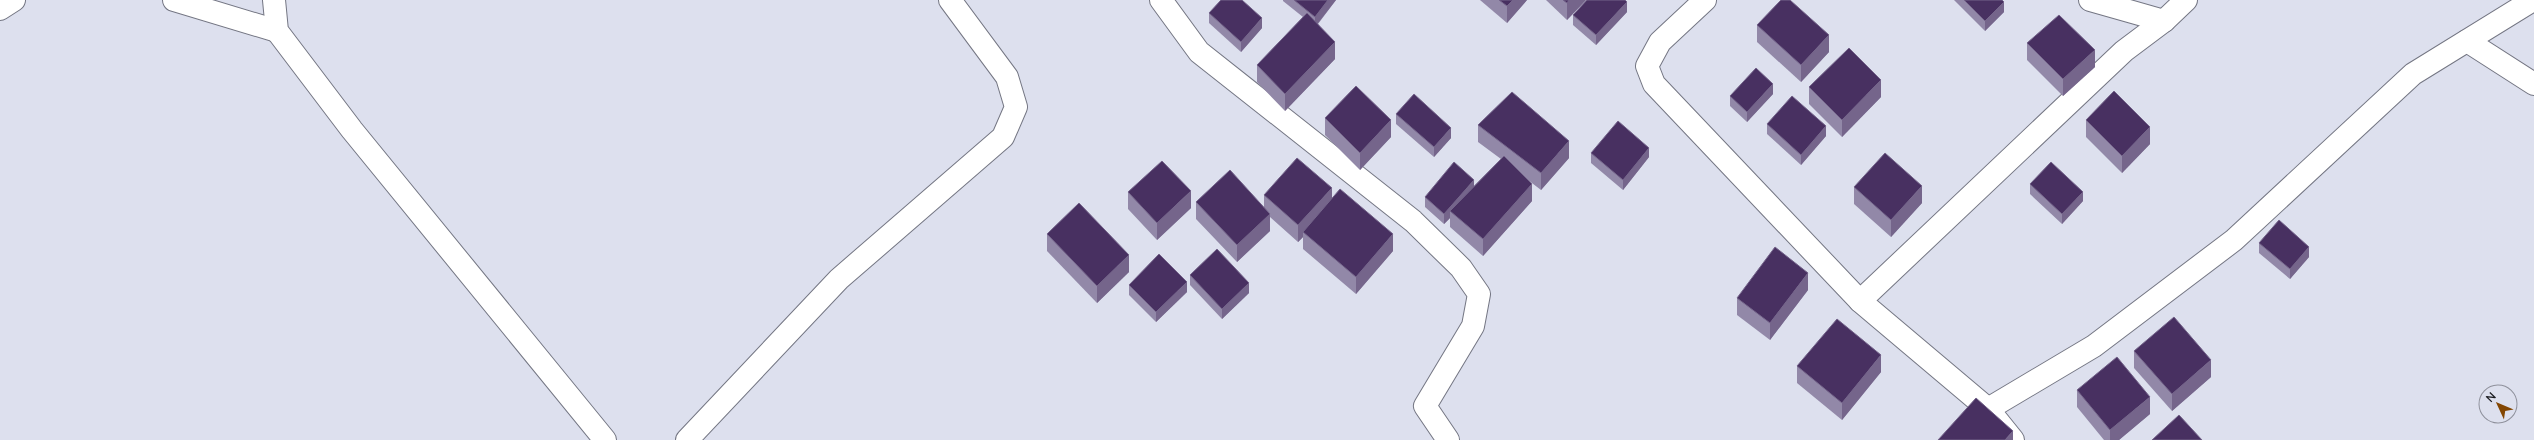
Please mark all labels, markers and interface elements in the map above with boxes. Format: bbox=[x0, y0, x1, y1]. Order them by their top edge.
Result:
north arrow bbox=[2478, 384, 2518, 424]
text: N bbox=[2483, 389, 2498, 404]

